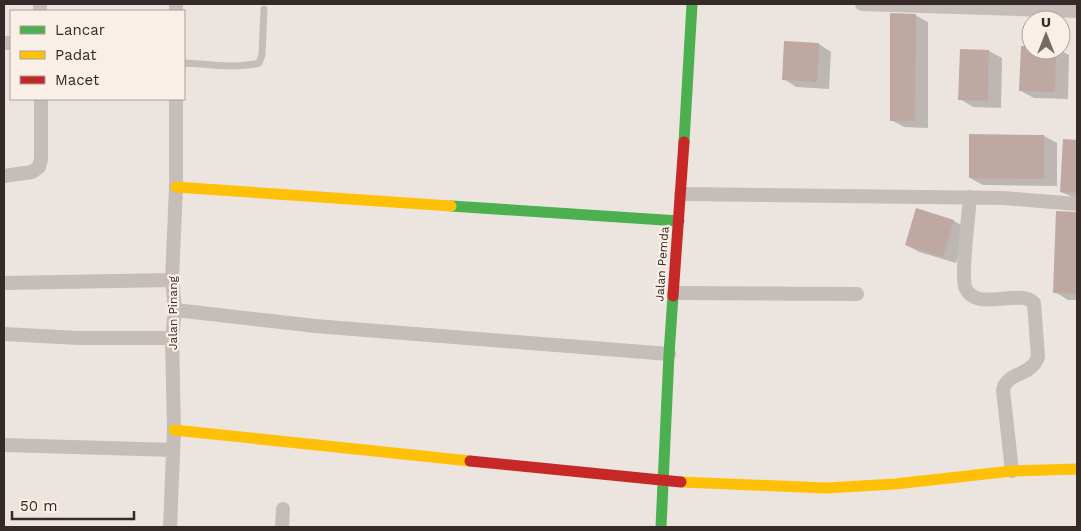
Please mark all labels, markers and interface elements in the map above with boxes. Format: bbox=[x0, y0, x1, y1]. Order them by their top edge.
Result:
legend bbox=[10, 10, 185, 100]
north arrow bbox=[1021, 10, 1071, 60]
text: U bbox=[1041, 14, 1051, 30]
text: Lancar bbox=[55, 21, 105, 39]
text: Padat bbox=[55, 46, 97, 64]
text: Macet bbox=[55, 71, 100, 89]
street label: Jalan Pemda bbox=[652, 226, 672, 302]
street label: Jalan Pinang bbox=[166, 275, 180, 350]
scale bar bbox=[12, 488, 135, 520]
text: 50 m bbox=[20, 497, 57, 515]

